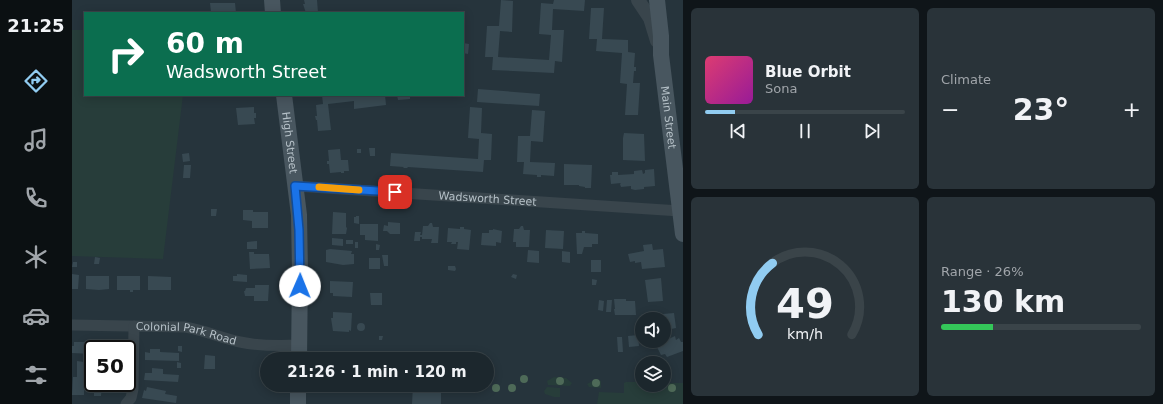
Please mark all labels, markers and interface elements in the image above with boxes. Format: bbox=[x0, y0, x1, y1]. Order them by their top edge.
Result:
text: 21:25 bbox=[7, 15, 65, 36]
text: 60 m bbox=[166, 27, 244, 60]
icon: right bbox=[100, 28, 152, 80]
text: Wadsworth Street bbox=[166, 61, 327, 82]
text: Blue Orbit bbox=[765, 63, 851, 81]
icon: directions bbox=[22, 67, 50, 95]
text: Climate bbox=[941, 72, 991, 87]
text: Sona bbox=[765, 81, 797, 96]
street label: Main Street bbox=[658, 85, 679, 150]
text: 23° bbox=[1013, 92, 1069, 127]
text: − bbox=[941, 97, 959, 122]
text: + bbox=[1123, 97, 1141, 122]
street label: High Street bbox=[280, 111, 300, 175]
icon: previous bbox=[727, 120, 749, 142]
icon: pause bbox=[794, 120, 816, 142]
icon: next bbox=[861, 120, 883, 142]
icon: music bbox=[22, 126, 50, 154]
pin bbox=[378, 175, 412, 209]
icon: arrive bbox=[384, 181, 406, 203]
icon: phone bbox=[22, 184, 50, 212]
street label: Wadsworth Street bbox=[438, 189, 538, 208]
icon: climate bbox=[22, 243, 50, 271]
text: Range · 26% bbox=[941, 264, 1024, 279]
position arrow bbox=[279, 265, 321, 307]
text: 49 bbox=[776, 278, 834, 327]
text: 130 km bbox=[941, 284, 1065, 319]
icon: car bbox=[22, 302, 50, 330]
map controls bbox=[635, 312, 671, 392]
button: sound bbox=[635, 312, 671, 348]
street label: Colonial Park Road bbox=[136, 320, 238, 347]
text: km/h bbox=[787, 325, 823, 341]
speed limit sign: 50 bbox=[84, 340, 136, 392]
button: layers bbox=[635, 356, 671, 392]
icon: filters bbox=[22, 361, 50, 389]
text: 21:26 · 1 min · 120 m bbox=[287, 363, 467, 381]

